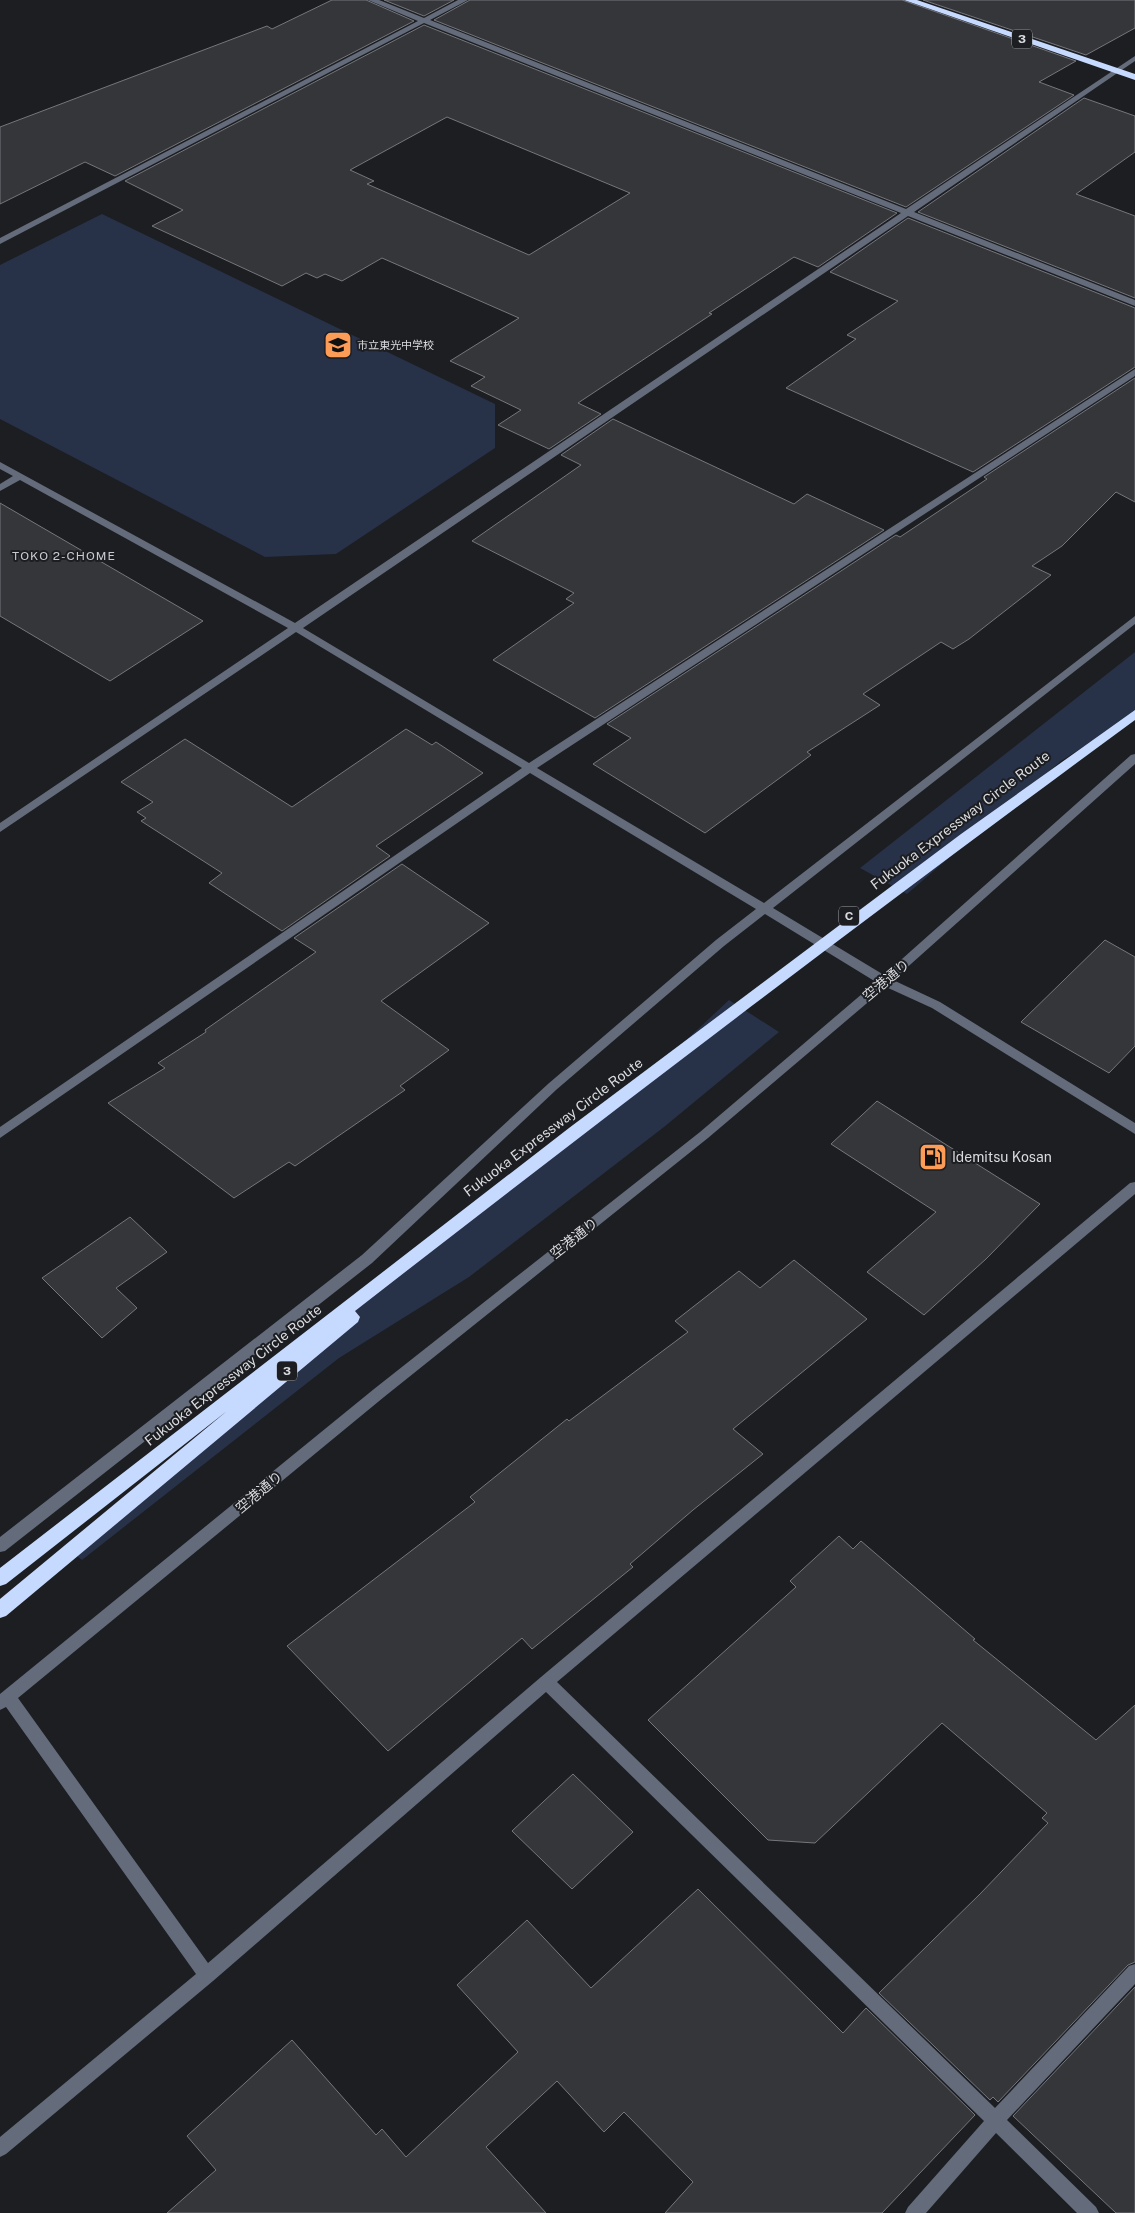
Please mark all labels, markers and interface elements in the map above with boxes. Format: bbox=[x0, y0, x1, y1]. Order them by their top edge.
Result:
road number: 3 bbox=[1012, 30, 1032, 48]
school or university icon: 市立東光中学校 bbox=[323, 330, 353, 360]
place label: 市立東光中学校 bbox=[357, 339, 434, 351]
district label: TOKO 2-CHOME bbox=[12, 549, 116, 563]
street label: Fukuoka Expressway Circle Route bbox=[867, 747, 1053, 893]
road number: C bbox=[839, 906, 859, 926]
street label: 空港通り bbox=[859, 956, 913, 1004]
street label: Fukuoka Expressway Circle Route bbox=[460, 1054, 646, 1200]
fuel station icon: Idemitsu Kosan bbox=[918, 1142, 948, 1172]
place label: Idemitsu Kosan bbox=[952, 1149, 1052, 1165]
street label: 空港通り bbox=[547, 1214, 601, 1262]
street label: Fukuoka Expressway Circle Route bbox=[141, 1301, 325, 1449]
road number: 3 bbox=[277, 1362, 297, 1380]
street label: 空港通り bbox=[232, 1468, 286, 1516]

